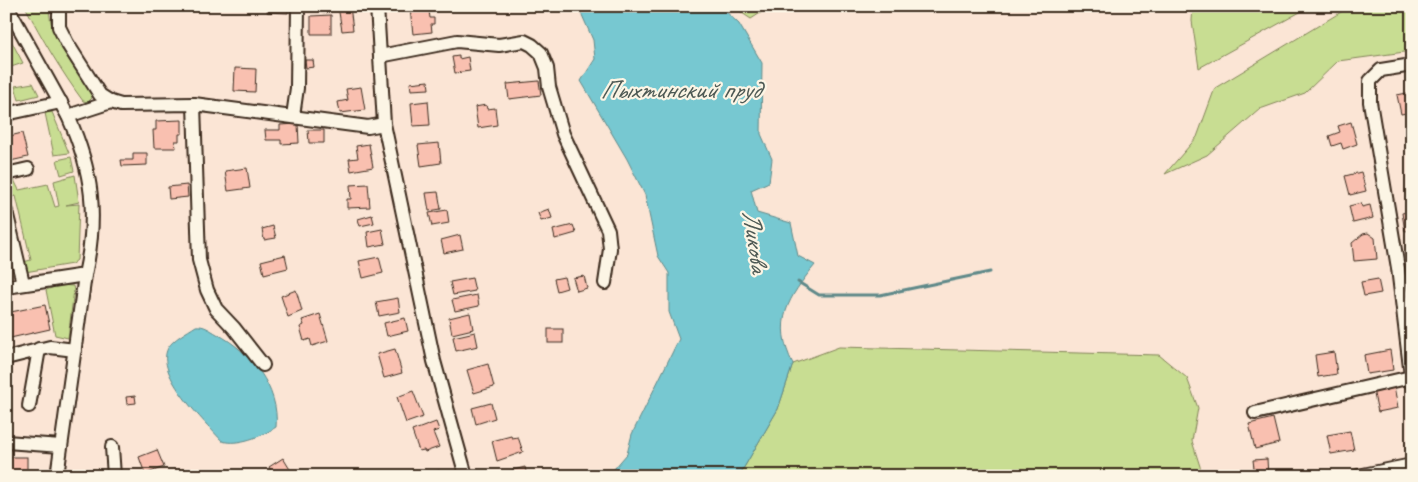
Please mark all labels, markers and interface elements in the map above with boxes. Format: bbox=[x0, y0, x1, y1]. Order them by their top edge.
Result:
water label: Пыхтинский пруд bbox=[600, 73, 765, 106]
water label: Ликова bbox=[735, 208, 777, 277]

